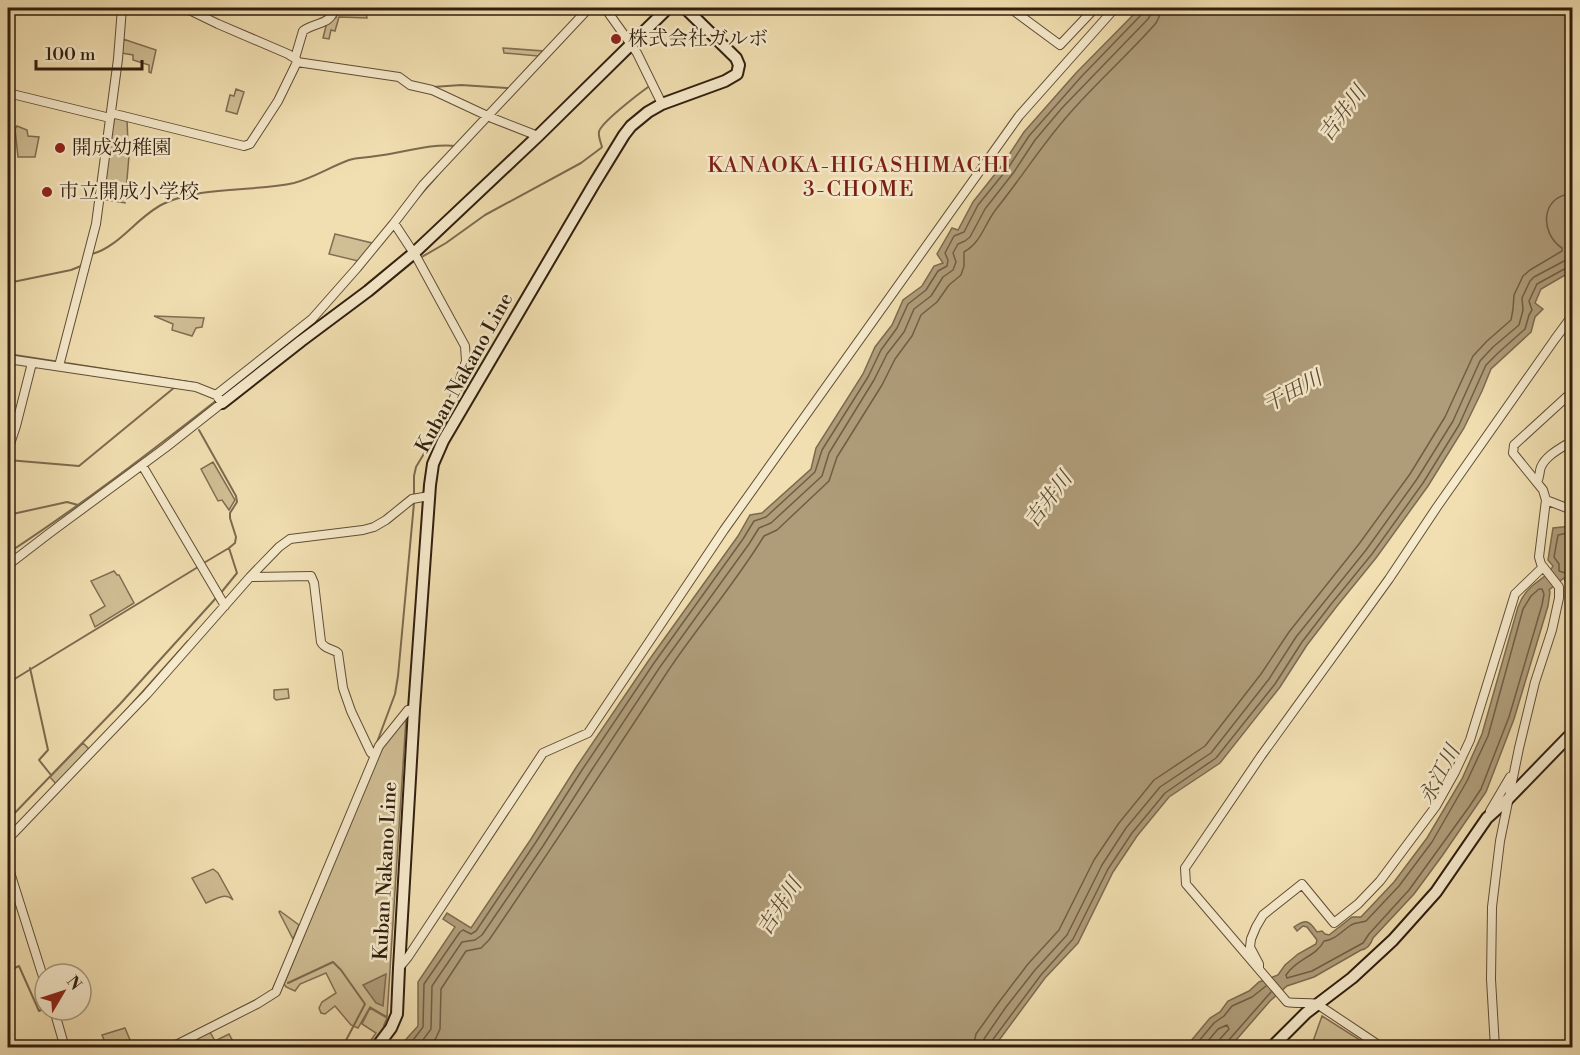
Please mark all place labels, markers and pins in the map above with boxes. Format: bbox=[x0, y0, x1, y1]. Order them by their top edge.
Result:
place label: 株式会社ガルボ bbox=[628, 27, 768, 52]
marker: 株式会社ガルボ bbox=[609, 32, 623, 46]
place label: 開成幼稚園 bbox=[72, 136, 172, 161]
marker: 開成幼稚園 bbox=[53, 141, 67, 155]
place label: 市立開成小学校 bbox=[59, 180, 199, 205]
marker: 市立開成小学校 bbox=[40, 185, 54, 199]

